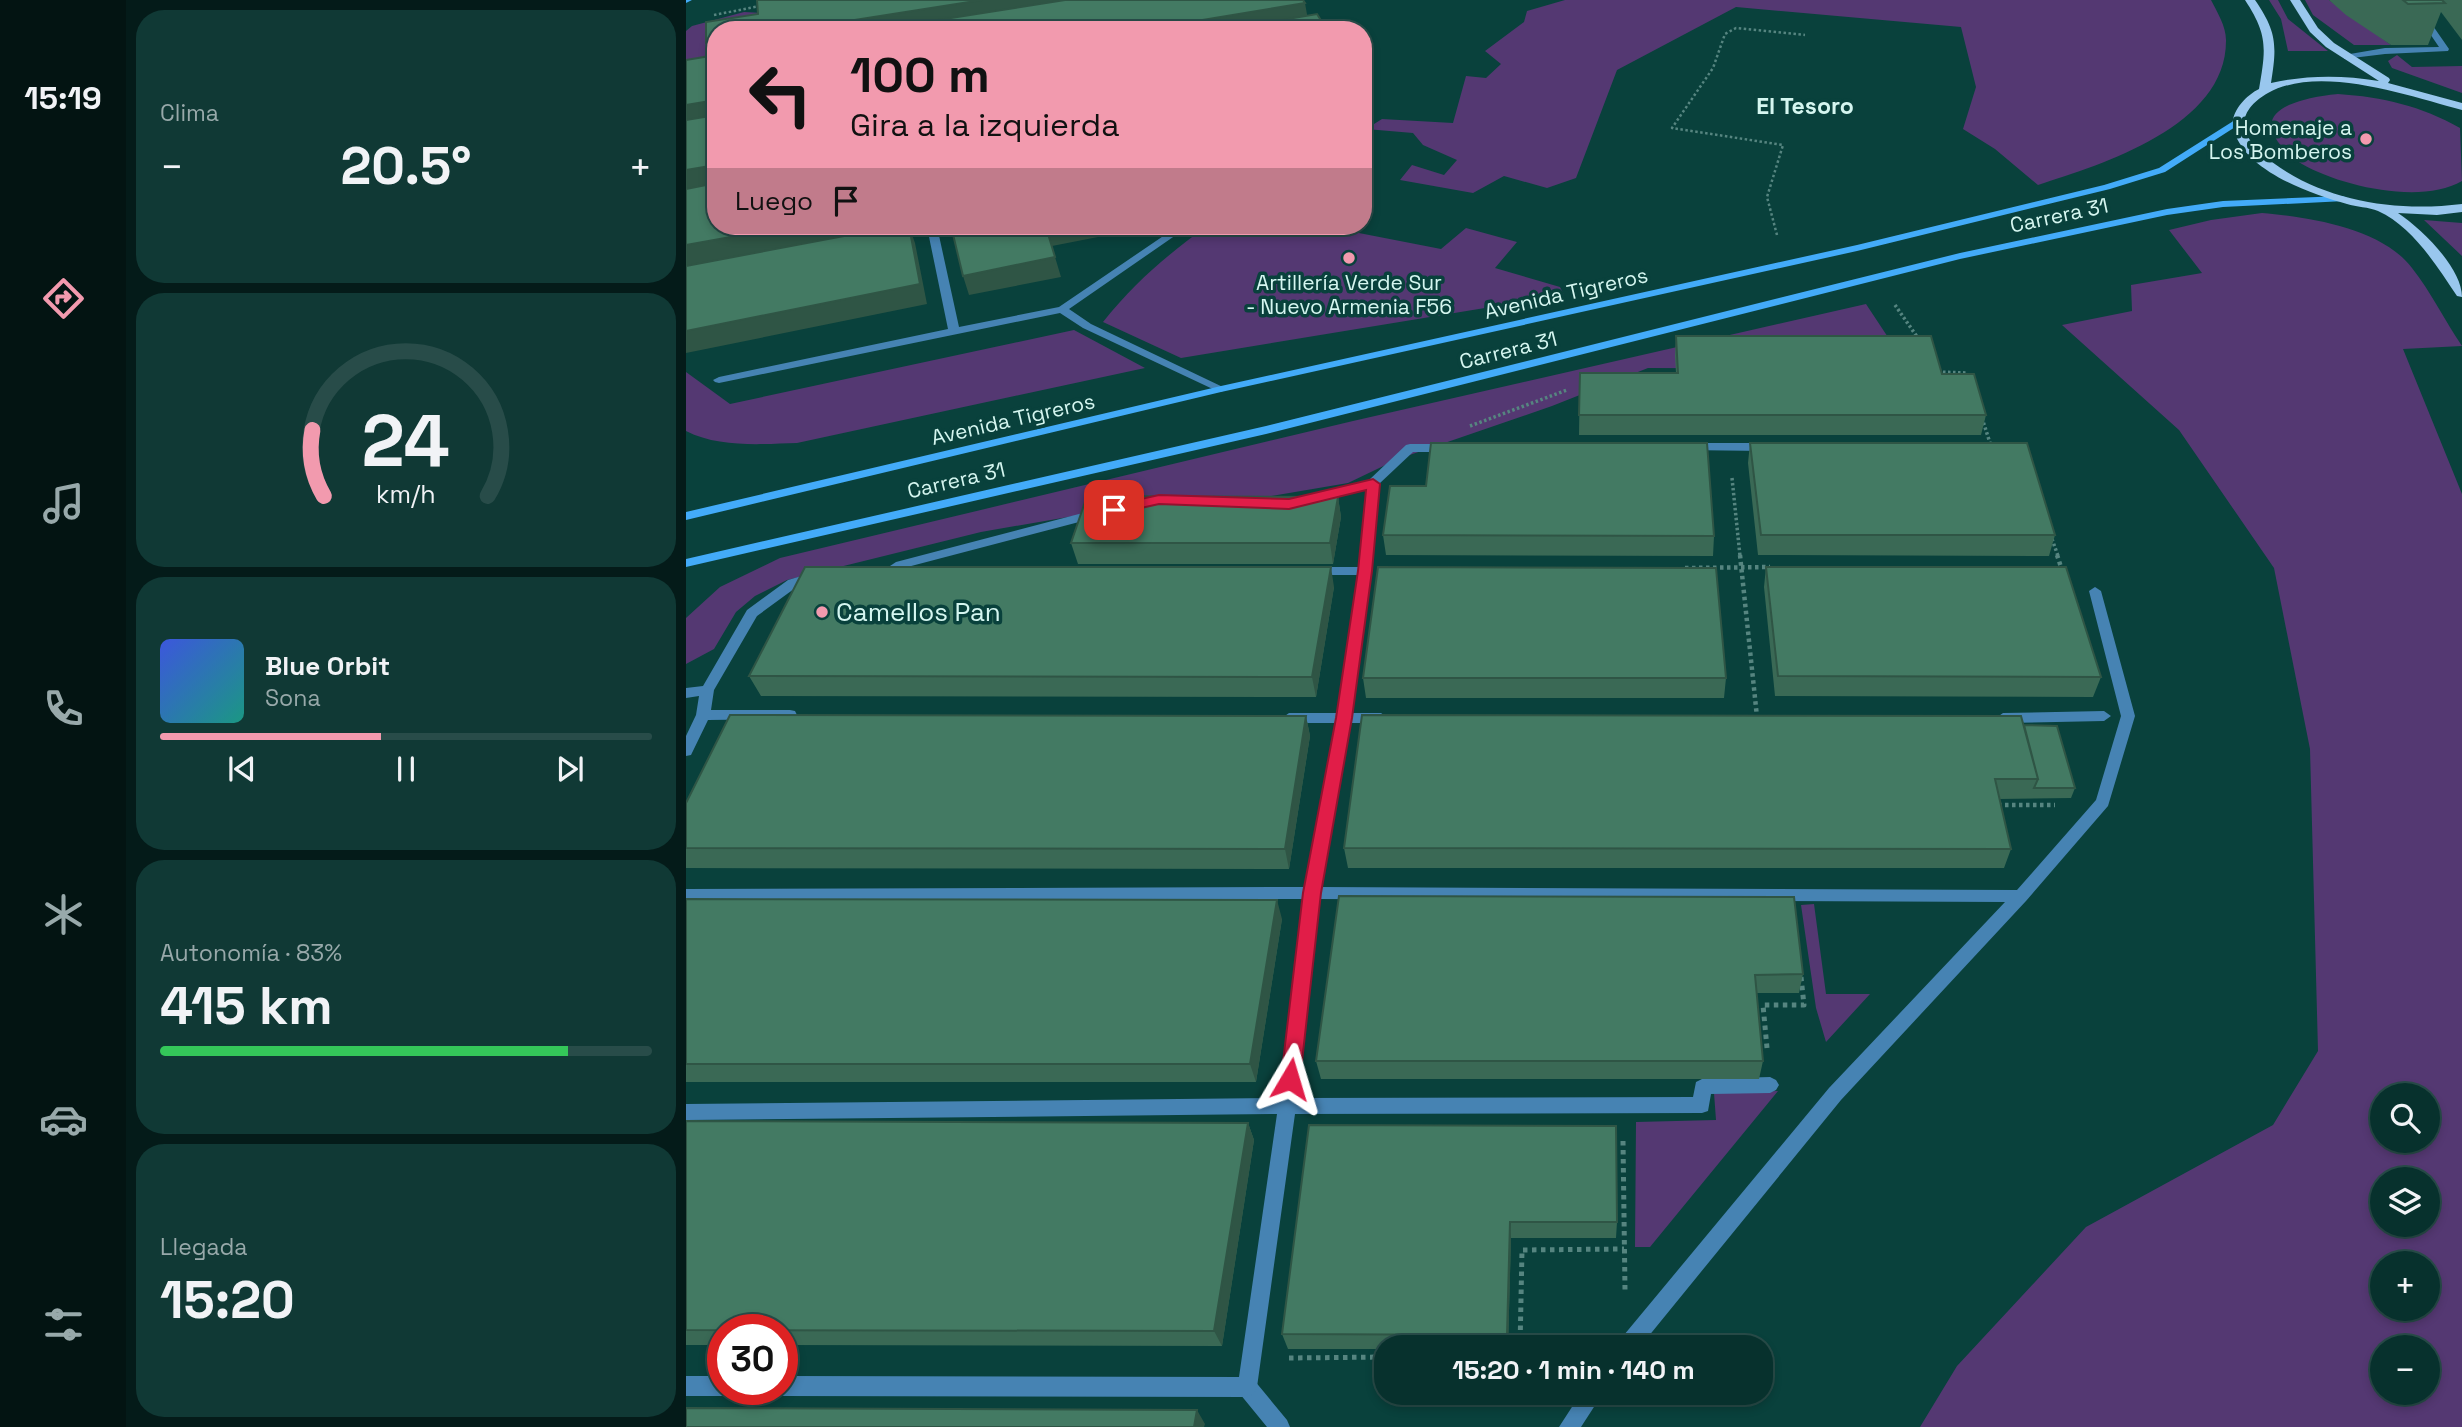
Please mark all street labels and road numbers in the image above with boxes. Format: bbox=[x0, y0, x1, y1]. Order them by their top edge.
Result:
street label: Carrera 31 bbox=[2007, 191, 2111, 239]
street label: Avenida Tigreros bbox=[1482, 261, 1650, 325]
street label: Carrera 31 bbox=[1456, 325, 1560, 375]
street label: Avenida Tigreros bbox=[929, 387, 1097, 451]
street label: Carrera 31 bbox=[904, 456, 1008, 504]

